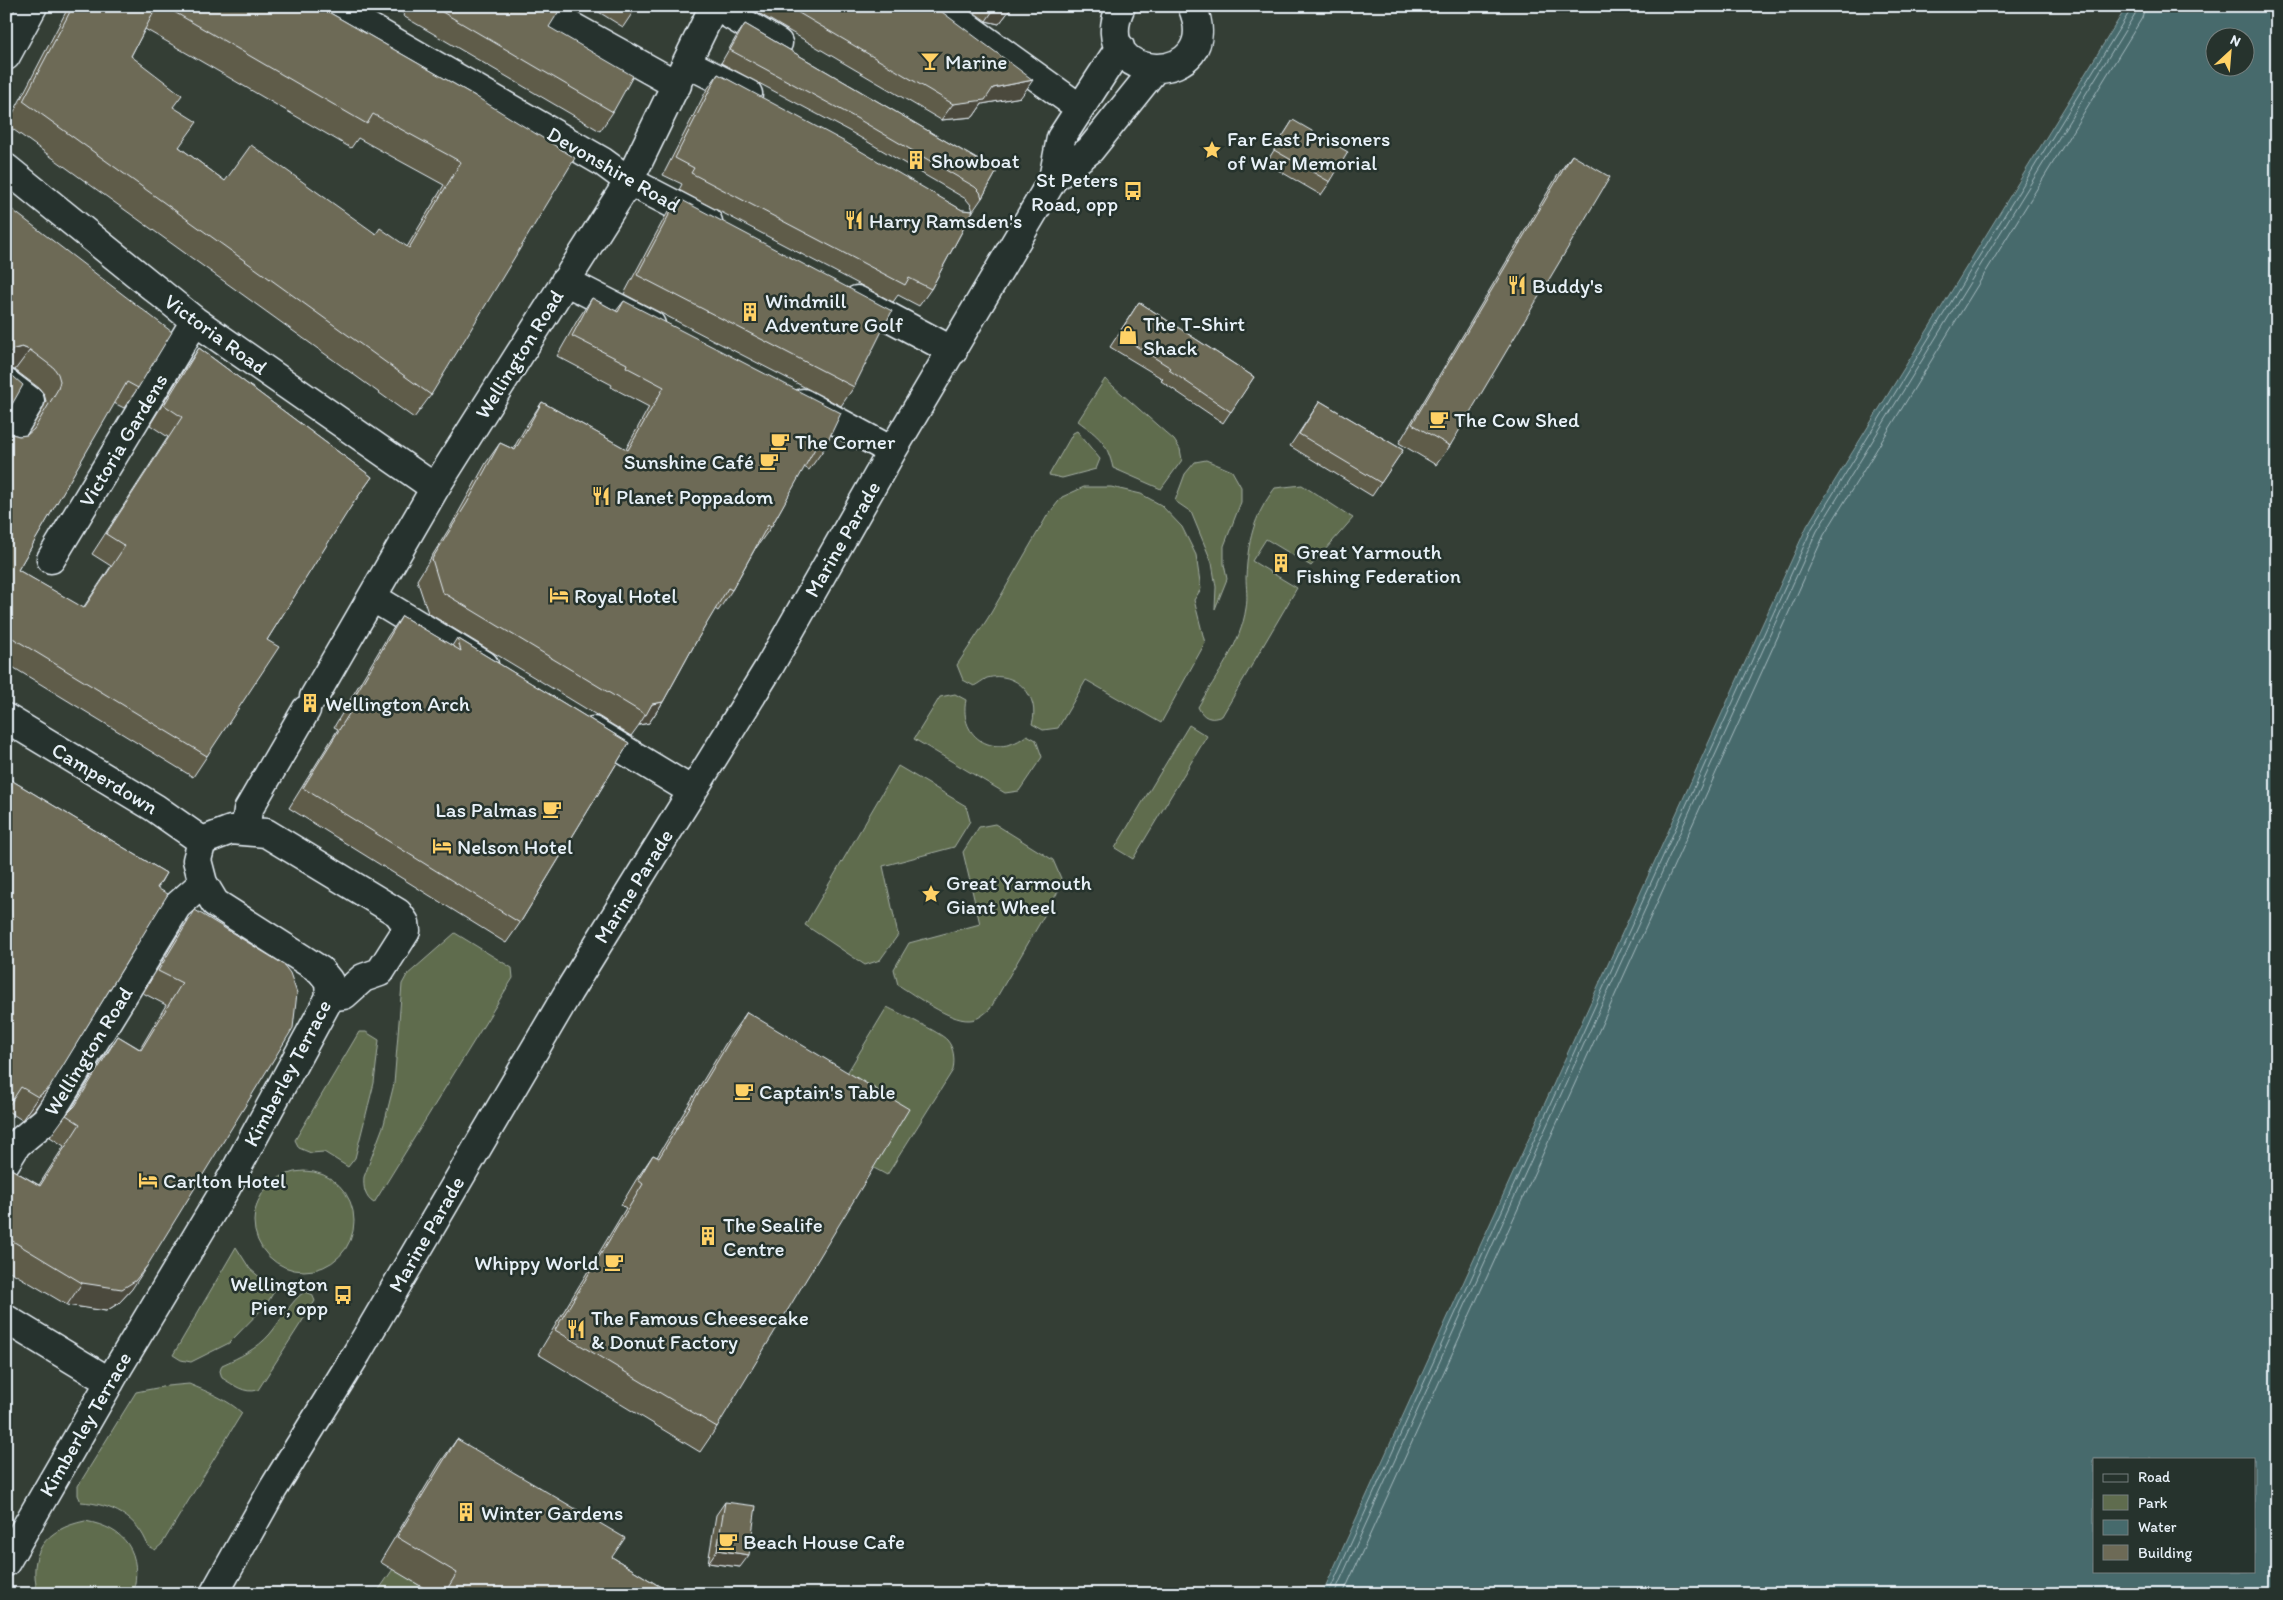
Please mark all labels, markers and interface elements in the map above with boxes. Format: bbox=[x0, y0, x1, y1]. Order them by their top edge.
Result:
north arrow bbox=[2206, 28, 2256, 78]
text: N bbox=[2228, 31, 2243, 50]
place label: Marine bbox=[945, 49, 1007, 74]
bar icon: Marine bbox=[919, 50, 941, 72]
street label: Devonshire Road bbox=[543, 121, 686, 218]
place label: Far East Prisoners of War Memorial bbox=[1227, 126, 1390, 175]
place icon: Far East Prisoners of War Memorial bbox=[1201, 139, 1223, 161]
place label: Showboat bbox=[931, 148, 1020, 173]
building icon: Showboat bbox=[905, 149, 927, 171]
place label: St Peters Road, opp bbox=[1031, 167, 1118, 216]
bus stop icon: St Peters Road, opp bbox=[1122, 180, 1144, 202]
place label: Harry Ramsden's bbox=[869, 208, 1022, 233]
restaurant icon: Harry Ramsden's bbox=[843, 209, 865, 231]
place label: Buddy's bbox=[1532, 273, 1603, 298]
restaurant icon: Buddy's bbox=[1506, 274, 1528, 296]
street label: Wellington Road bbox=[469, 284, 569, 423]
street label: Victoria Road bbox=[160, 288, 273, 380]
place label: Windmill Adventure Golf bbox=[765, 288, 903, 337]
building icon: Windmill Adventure Golf bbox=[739, 301, 761, 323]
place label: The T-Shirt Shack bbox=[1143, 311, 1245, 360]
shop icon: The T-Shirt Shack bbox=[1117, 324, 1139, 346]
street label: Victoria Gardens bbox=[73, 369, 173, 511]
place label: The Cow Shed bbox=[1454, 407, 1580, 432]
cafe icon: The Cow Shed bbox=[1428, 408, 1450, 430]
place label: The Corner bbox=[795, 429, 896, 454]
cafe icon: The Corner bbox=[769, 430, 791, 452]
place label: Sunshine Café bbox=[624, 449, 754, 474]
cafe icon: Sunshine Café bbox=[758, 450, 780, 472]
street label: Marine Parade bbox=[799, 477, 885, 601]
place label: Planet Poppadom bbox=[616, 484, 774, 509]
restaurant icon: Planet Poppadom bbox=[590, 485, 612, 507]
place label: Great Yarmouth Fishing Federation bbox=[1296, 539, 1461, 588]
building icon: Great Yarmouth Fishing Federation bbox=[1270, 552, 1292, 574]
place label: Royal Hotel bbox=[574, 583, 677, 608]
hotel icon: Royal Hotel bbox=[548, 584, 570, 606]
place label: Wellington Arch bbox=[325, 691, 470, 716]
building icon: Wellington Arch bbox=[299, 692, 321, 714]
street label: Camperdown bbox=[47, 737, 163, 819]
place label: Las Palmas bbox=[435, 797, 537, 822]
cafe icon: Las Palmas bbox=[541, 798, 563, 820]
street label: Marine Parade bbox=[588, 824, 678, 948]
place label: Nelson Hotel bbox=[457, 834, 573, 859]
hotel icon: Nelson Hotel bbox=[431, 835, 453, 857]
place label: Great Yarmouth Giant Wheel bbox=[946, 870, 1092, 919]
place icon: Great Yarmouth Giant Wheel bbox=[920, 883, 942, 905]
street label: Wellington Road bbox=[38, 981, 138, 1120]
street label: Kimberley Terrace bbox=[238, 995, 336, 1151]
place label: Captain's Table bbox=[759, 1079, 895, 1104]
cafe icon: Captain's Table bbox=[733, 1080, 755, 1102]
place label: Carlton Hotel bbox=[163, 1168, 286, 1193]
hotel icon: Carlton Hotel bbox=[137, 1169, 159, 1191]
street label: Marine Parade bbox=[383, 1172, 469, 1296]
place label: The Sealife Centre bbox=[723, 1212, 823, 1261]
building icon: The Sealife Centre bbox=[697, 1225, 719, 1247]
place label: Whippy World bbox=[474, 1250, 599, 1275]
cafe icon: Whippy World bbox=[603, 1251, 625, 1273]
place label: Wellington Pier, opp bbox=[230, 1271, 328, 1320]
bus stop icon: Wellington Pier, opp bbox=[332, 1284, 354, 1306]
place label: The Famous Cheesecake & Donut Factory bbox=[591, 1305, 809, 1354]
restaurant icon: The Famous Cheesecake & Donut Factory bbox=[565, 1318, 587, 1340]
street label: Kimberley Terrace bbox=[33, 1347, 137, 1501]
legend bbox=[2093, 1458, 2256, 1572]
text: Road bbox=[2138, 1468, 2171, 1486]
text: Park bbox=[2138, 1494, 2168, 1512]
place label: Winter Gardens bbox=[481, 1500, 623, 1525]
building icon: Winter Gardens bbox=[455, 1501, 477, 1523]
text: Water bbox=[2138, 1518, 2177, 1536]
place label: Beach House Cafe bbox=[743, 1529, 905, 1554]
cafe icon: Beach House Cafe bbox=[717, 1530, 739, 1552]
text: Building bbox=[2138, 1544, 2192, 1562]

